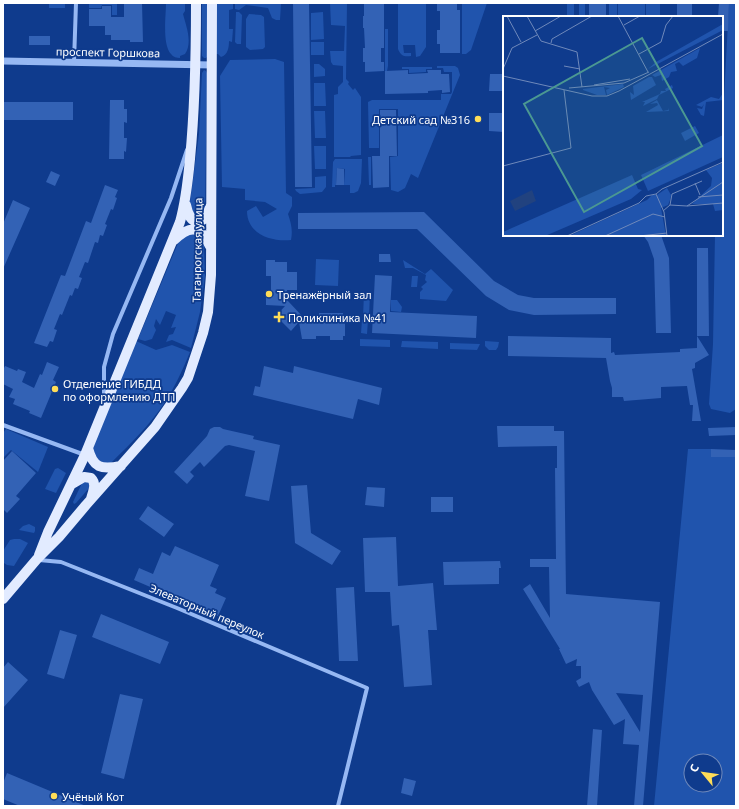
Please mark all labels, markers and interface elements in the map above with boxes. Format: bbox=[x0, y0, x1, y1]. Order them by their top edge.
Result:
inset map bbox=[503, 16, 723, 236]
street label: проспект Горшкова bbox=[56, 44, 160, 60]
place label: Детский сад №316 bbox=[372, 112, 470, 127]
marker: Детский сад №316 bbox=[473, 114, 483, 124]
street label: Таганрогская улица bbox=[189, 197, 205, 303]
place label: Тренажёрный зал bbox=[277, 287, 372, 302]
marker: Тренажёрный зал bbox=[264, 289, 274, 299]
place label: Поликлиника №41 bbox=[288, 310, 387, 325]
marker: Поликлиника №41 bbox=[273, 311, 285, 323]
place label: Отделение ГИБДД по оформлению ДТП bbox=[63, 376, 175, 404]
marker: Отделение ГИБДД по оформлению ДТП bbox=[50, 384, 60, 394]
street label: Элеваторный переулок bbox=[147, 580, 267, 642]
north arrow bbox=[683, 753, 723, 793]
text: С bbox=[686, 761, 702, 775]
place label: Учёный Кот bbox=[62, 789, 124, 804]
marker: Учёный Кот bbox=[49, 791, 59, 801]

